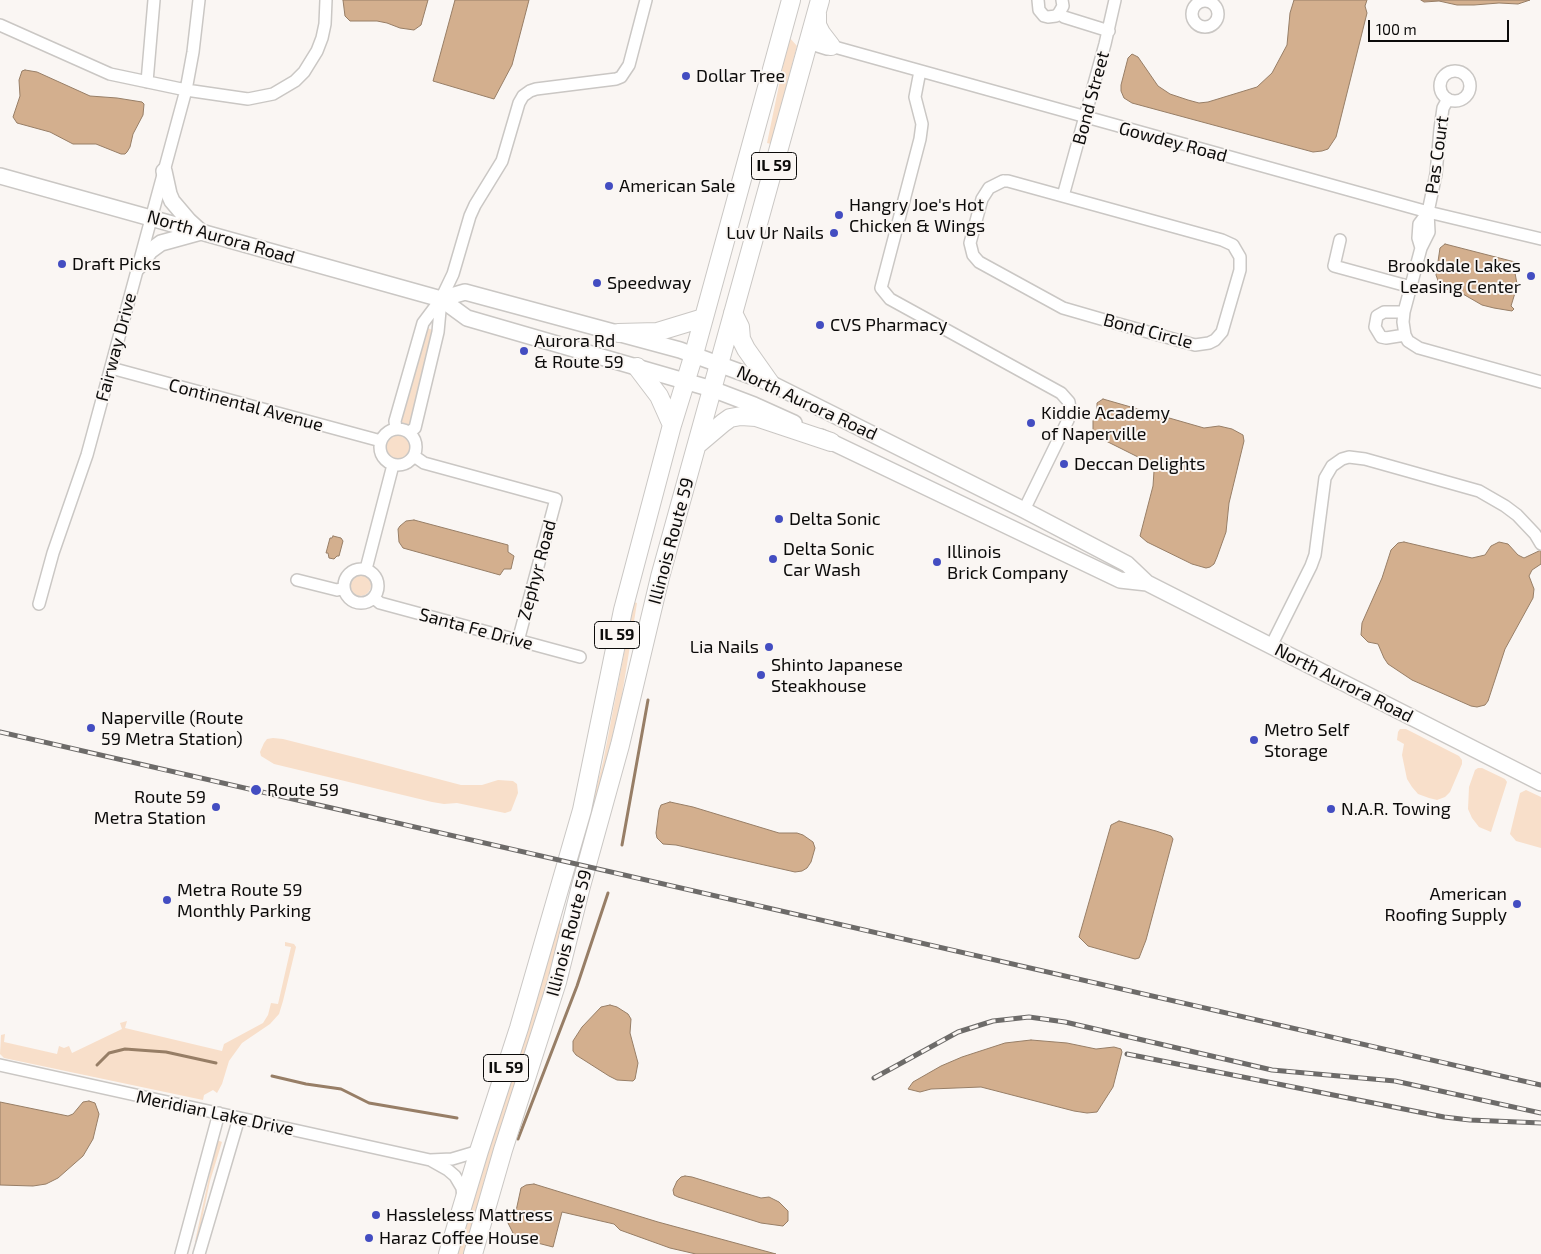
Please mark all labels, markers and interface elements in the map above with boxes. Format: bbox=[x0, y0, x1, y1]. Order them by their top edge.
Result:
scale bar bbox=[1371, 10, 1512, 42]
text: 100 m bbox=[1376, 20, 1417, 38]
street label: Bond Street bbox=[1068, 49, 1114, 147]
place label: Dollar Tree bbox=[696, 65, 785, 87]
marker: Dollar Tree bbox=[680, 70, 692, 82]
street label: Pas Court bbox=[1421, 115, 1453, 195]
street label: Gowdey Road bbox=[1117, 117, 1229, 167]
road number: IL 59 bbox=[752, 153, 796, 180]
place label: American Sale bbox=[619, 175, 735, 197]
marker: American Sale bbox=[603, 180, 615, 192]
place label: Hangry Joe's Hot Chicken & Wings bbox=[849, 194, 985, 236]
street label: North Aurora Road bbox=[145, 206, 297, 268]
marker: Hangry Joe's Hot Chicken & Wings bbox=[833, 209, 845, 221]
place label: Luv Ur Nails bbox=[726, 222, 824, 244]
marker: Luv Ur Nails bbox=[828, 227, 840, 239]
place label: Draft Picks bbox=[72, 253, 161, 275]
place label: Brookdale Lakes Leasing Center bbox=[1387, 255, 1521, 298]
marker: Draft Picks bbox=[56, 258, 68, 270]
marker: Brookdale Lakes Leasing Center bbox=[1525, 270, 1537, 282]
place label: Speedway bbox=[607, 272, 691, 294]
marker: Speedway bbox=[591, 277, 603, 289]
street label: Fairway Drive bbox=[91, 290, 141, 404]
street label: Bond Circle bbox=[1101, 309, 1195, 353]
place label: CVS Pharmacy bbox=[830, 314, 947, 336]
marker: CVS Pharmacy bbox=[814, 319, 826, 331]
place label: Aurora Rd & Route 59 bbox=[534, 330, 624, 372]
marker: Aurora Rd & Route 59 bbox=[518, 345, 530, 357]
street label: North Aurora Road bbox=[733, 361, 881, 445]
street label: Continental Avenue bbox=[166, 374, 326, 436]
place label: Kiddie Academy of Naperville bbox=[1041, 402, 1170, 444]
marker: Kiddie Academy of Naperville bbox=[1025, 417, 1037, 429]
place label: Deccan Delights bbox=[1074, 453, 1205, 475]
marker: Deccan Delights bbox=[1058, 458, 1070, 470]
street label: Illinois Route 59 bbox=[644, 475, 698, 607]
place label: Delta Sonic bbox=[789, 508, 881, 530]
marker: Delta Sonic bbox=[773, 513, 785, 525]
street label: Zephyr Road bbox=[513, 517, 561, 623]
place label: Delta Sonic Car Wash bbox=[783, 538, 875, 580]
place label: Illinois Brick Company bbox=[947, 541, 1068, 584]
marker: Delta Sonic Car Wash bbox=[767, 553, 779, 565]
marker: Illinois Brick Company bbox=[931, 556, 943, 568]
street label: Santa Fe Drive bbox=[417, 603, 535, 655]
road number: IL 59 bbox=[594, 622, 640, 648]
place label: Lia Nails bbox=[690, 636, 759, 658]
street label: North Aurora Road bbox=[1271, 639, 1417, 727]
marker: Lia Nails bbox=[763, 641, 775, 653]
place label: Shinto Japanese Steakhouse bbox=[771, 654, 903, 696]
marker: Shinto Japanese Steakhouse bbox=[755, 669, 767, 681]
place label: Naperville (Route 59 Metra Station) bbox=[101, 707, 243, 750]
place label: Metro Self Storage bbox=[1264, 719, 1349, 762]
marker: Naperville (Route 59 Metra Station) bbox=[85, 722, 97, 734]
marker: Metro Self Storage bbox=[1248, 734, 1260, 746]
place label: Route 59 bbox=[267, 779, 339, 801]
marker: Route 59 bbox=[249, 783, 263, 797]
place label: Route 59 Metra Station bbox=[94, 786, 206, 829]
place label: N.A.R. Towing bbox=[1341, 798, 1451, 820]
marker: Route 59 Metra Station bbox=[210, 801, 222, 813]
marker: N.A.R. Towing bbox=[1325, 803, 1337, 815]
street label: Illinois Route 59 bbox=[542, 867, 596, 999]
place label: Metra Route 59 Monthly Parking bbox=[177, 879, 311, 922]
place label: American Roofing Supply bbox=[1384, 883, 1507, 926]
marker: Metra Route 59 Monthly Parking bbox=[161, 894, 173, 906]
marker: American Roofing Supply bbox=[1511, 898, 1523, 910]
road number: IL 59 bbox=[484, 1054, 528, 1082]
street label: Meridian Lake Drive bbox=[134, 1086, 296, 1140]
place label: Hassleless Mattress bbox=[386, 1204, 553, 1226]
marker: Hassleless Mattress bbox=[370, 1209, 382, 1221]
place label: Haraz Coffee House bbox=[379, 1227, 539, 1249]
marker: Haraz Coffee House bbox=[363, 1232, 375, 1244]

